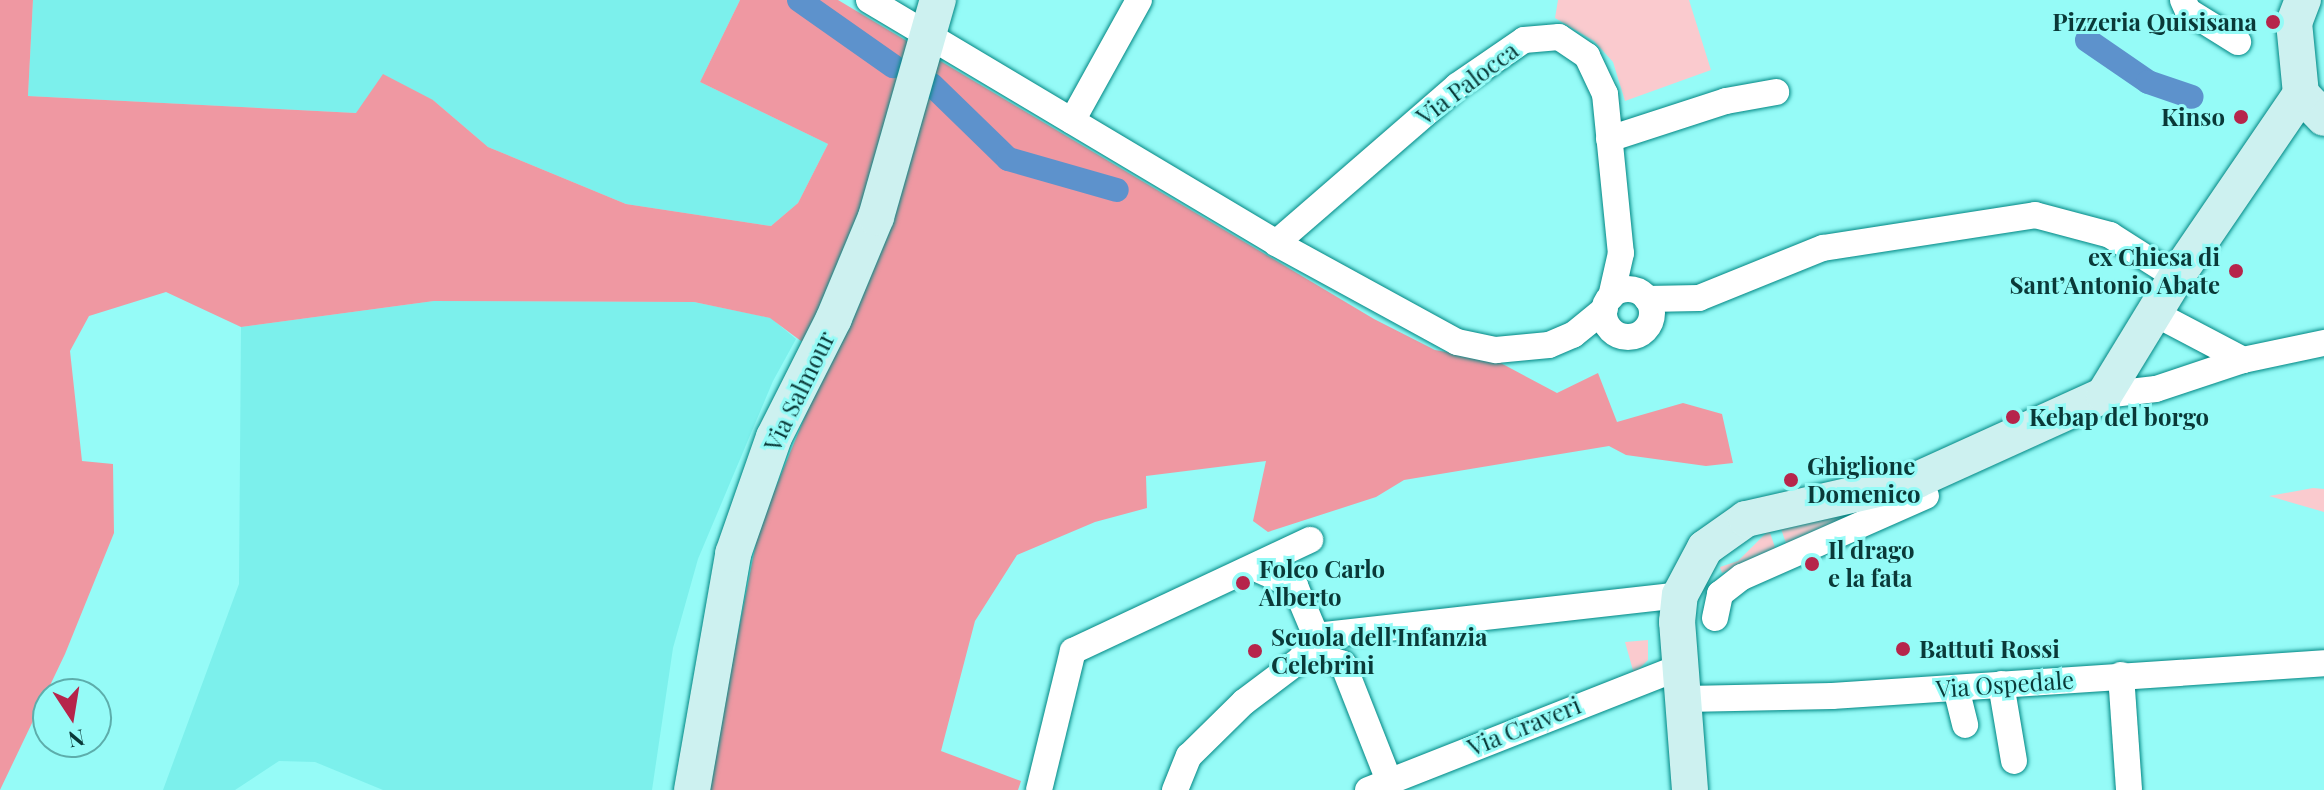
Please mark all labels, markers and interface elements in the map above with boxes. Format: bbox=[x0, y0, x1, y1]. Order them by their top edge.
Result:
place label: Pizzeria Quisisana bbox=[2052, 8, 2257, 36]
marker: Pizzeria Quisisana bbox=[2264, 13, 2282, 31]
street label: Via Palocca bbox=[1410, 35, 1524, 131]
place label: Kinso bbox=[2161, 103, 2225, 131]
marker: Kinso bbox=[2232, 108, 2250, 126]
place label: ex Chiesa di Sant’Antonio Abate bbox=[2009, 243, 2220, 299]
marker: ex Chiesa di Sant’Antonio Abate bbox=[2227, 262, 2245, 280]
street label: Via Salmour bbox=[758, 326, 840, 456]
place label: Kebap del borgo bbox=[2029, 403, 2209, 431]
marker: Kebap del borgo bbox=[2004, 408, 2022, 426]
place label: Ghiglione Domenico bbox=[1807, 452, 1921, 508]
marker: Ghiglione Domenico bbox=[1782, 471, 1800, 489]
place label: Il drago e la fata bbox=[1828, 536, 1915, 592]
place label: Folco Carlo Alberto bbox=[1259, 555, 1385, 611]
marker: Il drago e la fata bbox=[1803, 555, 1821, 573]
marker: Folco Carlo Alberto bbox=[1234, 574, 1252, 592]
place label: Scuola dell'Infanzia Celebrini bbox=[1271, 623, 1488, 679]
place label: Battuti Rossi bbox=[1919, 635, 2060, 663]
marker: Battuti Rossi bbox=[1894, 640, 1912, 658]
marker: Scuola dell'Infanzia Celebrini bbox=[1246, 642, 1264, 660]
street label: Via Ospedale bbox=[1935, 665, 2075, 703]
north arrow bbox=[32, 678, 112, 758]
street label: Via Craveri bbox=[1463, 690, 1585, 762]
text: N bbox=[66, 723, 87, 756]

